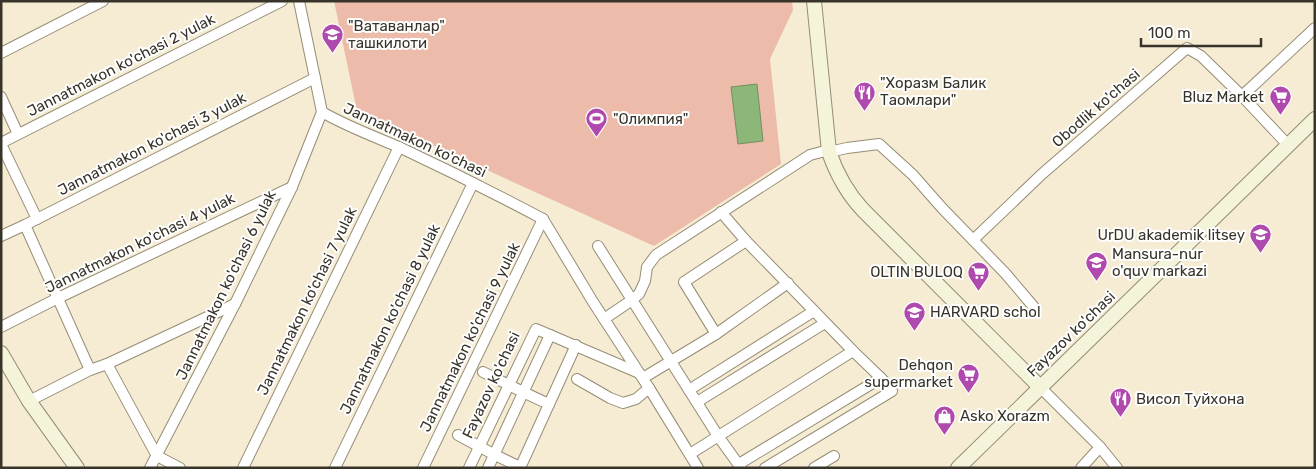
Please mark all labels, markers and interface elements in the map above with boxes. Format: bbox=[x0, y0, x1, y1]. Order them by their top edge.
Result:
street label: Jannatmakon ko'chasi 2 yulak bbox=[24, 10, 218, 120]
scale bar bbox=[1141, 15, 1261, 47]
place label: "Ватаванлар" ташкилоти bbox=[348, 17, 445, 52]
school or university icon: "Ватаванлар" ташкилоти bbox=[320, 23, 344, 54]
text: 100 m bbox=[1148, 24, 1190, 42]
street label: Obodlik ko'chasi bbox=[1048, 65, 1144, 151]
place label: "Хоразм Балик Таомлари" bbox=[880, 74, 986, 109]
restaurant icon: "Хоразм Балик Таомлари" bbox=[852, 80, 876, 111]
supermarket icon: Bluz Market bbox=[1268, 85, 1292, 116]
place label: Bluz Market bbox=[1183, 88, 1264, 106]
street label: Jannatmakon ko'chasi 3 yulak bbox=[55, 89, 249, 199]
street label: Jannatmakon ko'chasi bbox=[341, 99, 489, 181]
sports icon: "Олимпия" bbox=[585, 107, 609, 138]
place label: "Олимпия" bbox=[613, 110, 688, 128]
street label: Jannatmakon ko'chasi 6 yulak bbox=[172, 187, 280, 383]
street label: Jannatmakon ko'chasi 4 yulak bbox=[42, 189, 238, 297]
street label: Jannatmakon ko'chasi 7 yulak bbox=[253, 204, 361, 398]
street label: Jannatmakon ko'chasi 8 yulak bbox=[336, 221, 444, 417]
school or university icon: UrDU akademik litsey bbox=[1249, 223, 1273, 254]
place label: UrDU akademik litsey bbox=[1097, 226, 1245, 244]
street label: Jannatmakon ko'chasi 9 yulak bbox=[416, 239, 524, 435]
place label: Mansura-nur o'quv markazi bbox=[1112, 245, 1207, 280]
school or university icon: Mansura-nur o'quv markazi bbox=[1084, 251, 1108, 282]
supermarket icon: OLTIN BULOQ bbox=[967, 260, 991, 291]
place label: OLTIN BULOQ bbox=[870, 263, 963, 281]
street label: Fayazov ko'chasi bbox=[1023, 287, 1119, 381]
school or university icon: HARVARD schol bbox=[902, 300, 926, 331]
place label: HARVARD schol bbox=[930, 303, 1041, 321]
street label: Fayazov ko'chasi bbox=[458, 329, 524, 441]
place label: Dehqon supermarket bbox=[864, 356, 953, 391]
supermarket icon: Dehqon supermarket bbox=[957, 362, 981, 393]
restaurant icon: Висол Туйхона bbox=[1108, 387, 1132, 418]
place label: Висол Туйхона bbox=[1136, 390, 1244, 408]
shop icon: Asko Xorazm bbox=[932, 404, 956, 435]
place label: Asko Xorazm bbox=[960, 407, 1050, 425]

